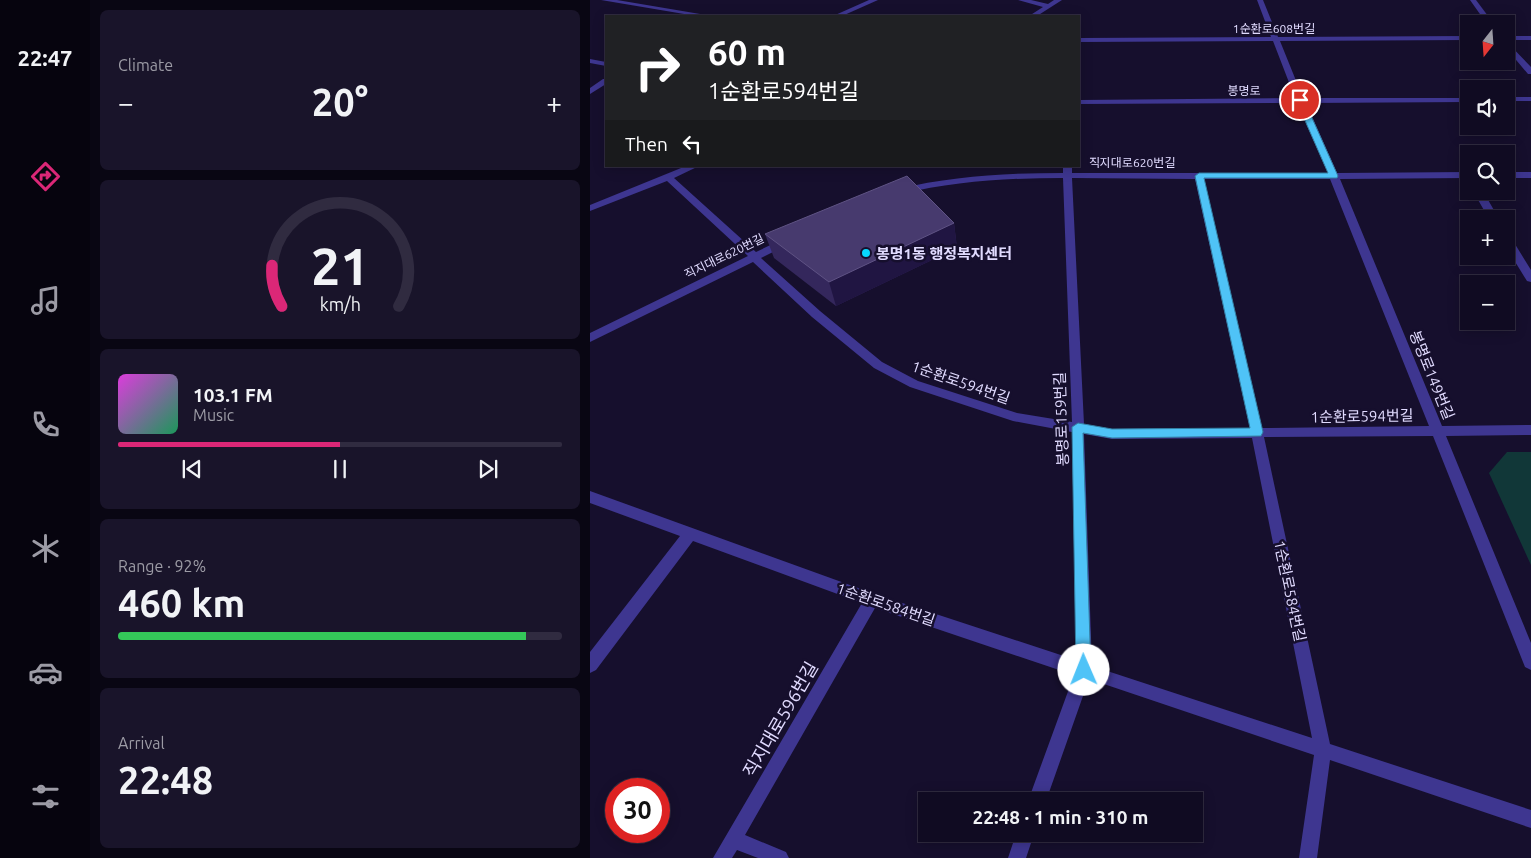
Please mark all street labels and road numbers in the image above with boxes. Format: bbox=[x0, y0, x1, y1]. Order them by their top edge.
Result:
street label: 1순환로608번길 bbox=[1233, 22, 1315, 35]
street label: 봉명로 bbox=[1227, 84, 1261, 97]
street label: 직지대로620번길 bbox=[1089, 156, 1175, 169]
street label: 직지대로620번길 bbox=[682, 231, 766, 281]
street label: 봉명로149번길 bbox=[1406, 328, 1458, 422]
street label: 1순환로594번길 bbox=[910, 357, 1012, 407]
street label: 봉명로159번길 bbox=[1051, 372, 1071, 466]
street label: 1순환로594번길 bbox=[1310, 407, 1414, 425]
street label: 1순환로584번길 bbox=[1271, 539, 1309, 643]
street label: 1순환로584번길 bbox=[835, 579, 937, 629]
street label: 직지대로596번길 bbox=[739, 658, 821, 780]

